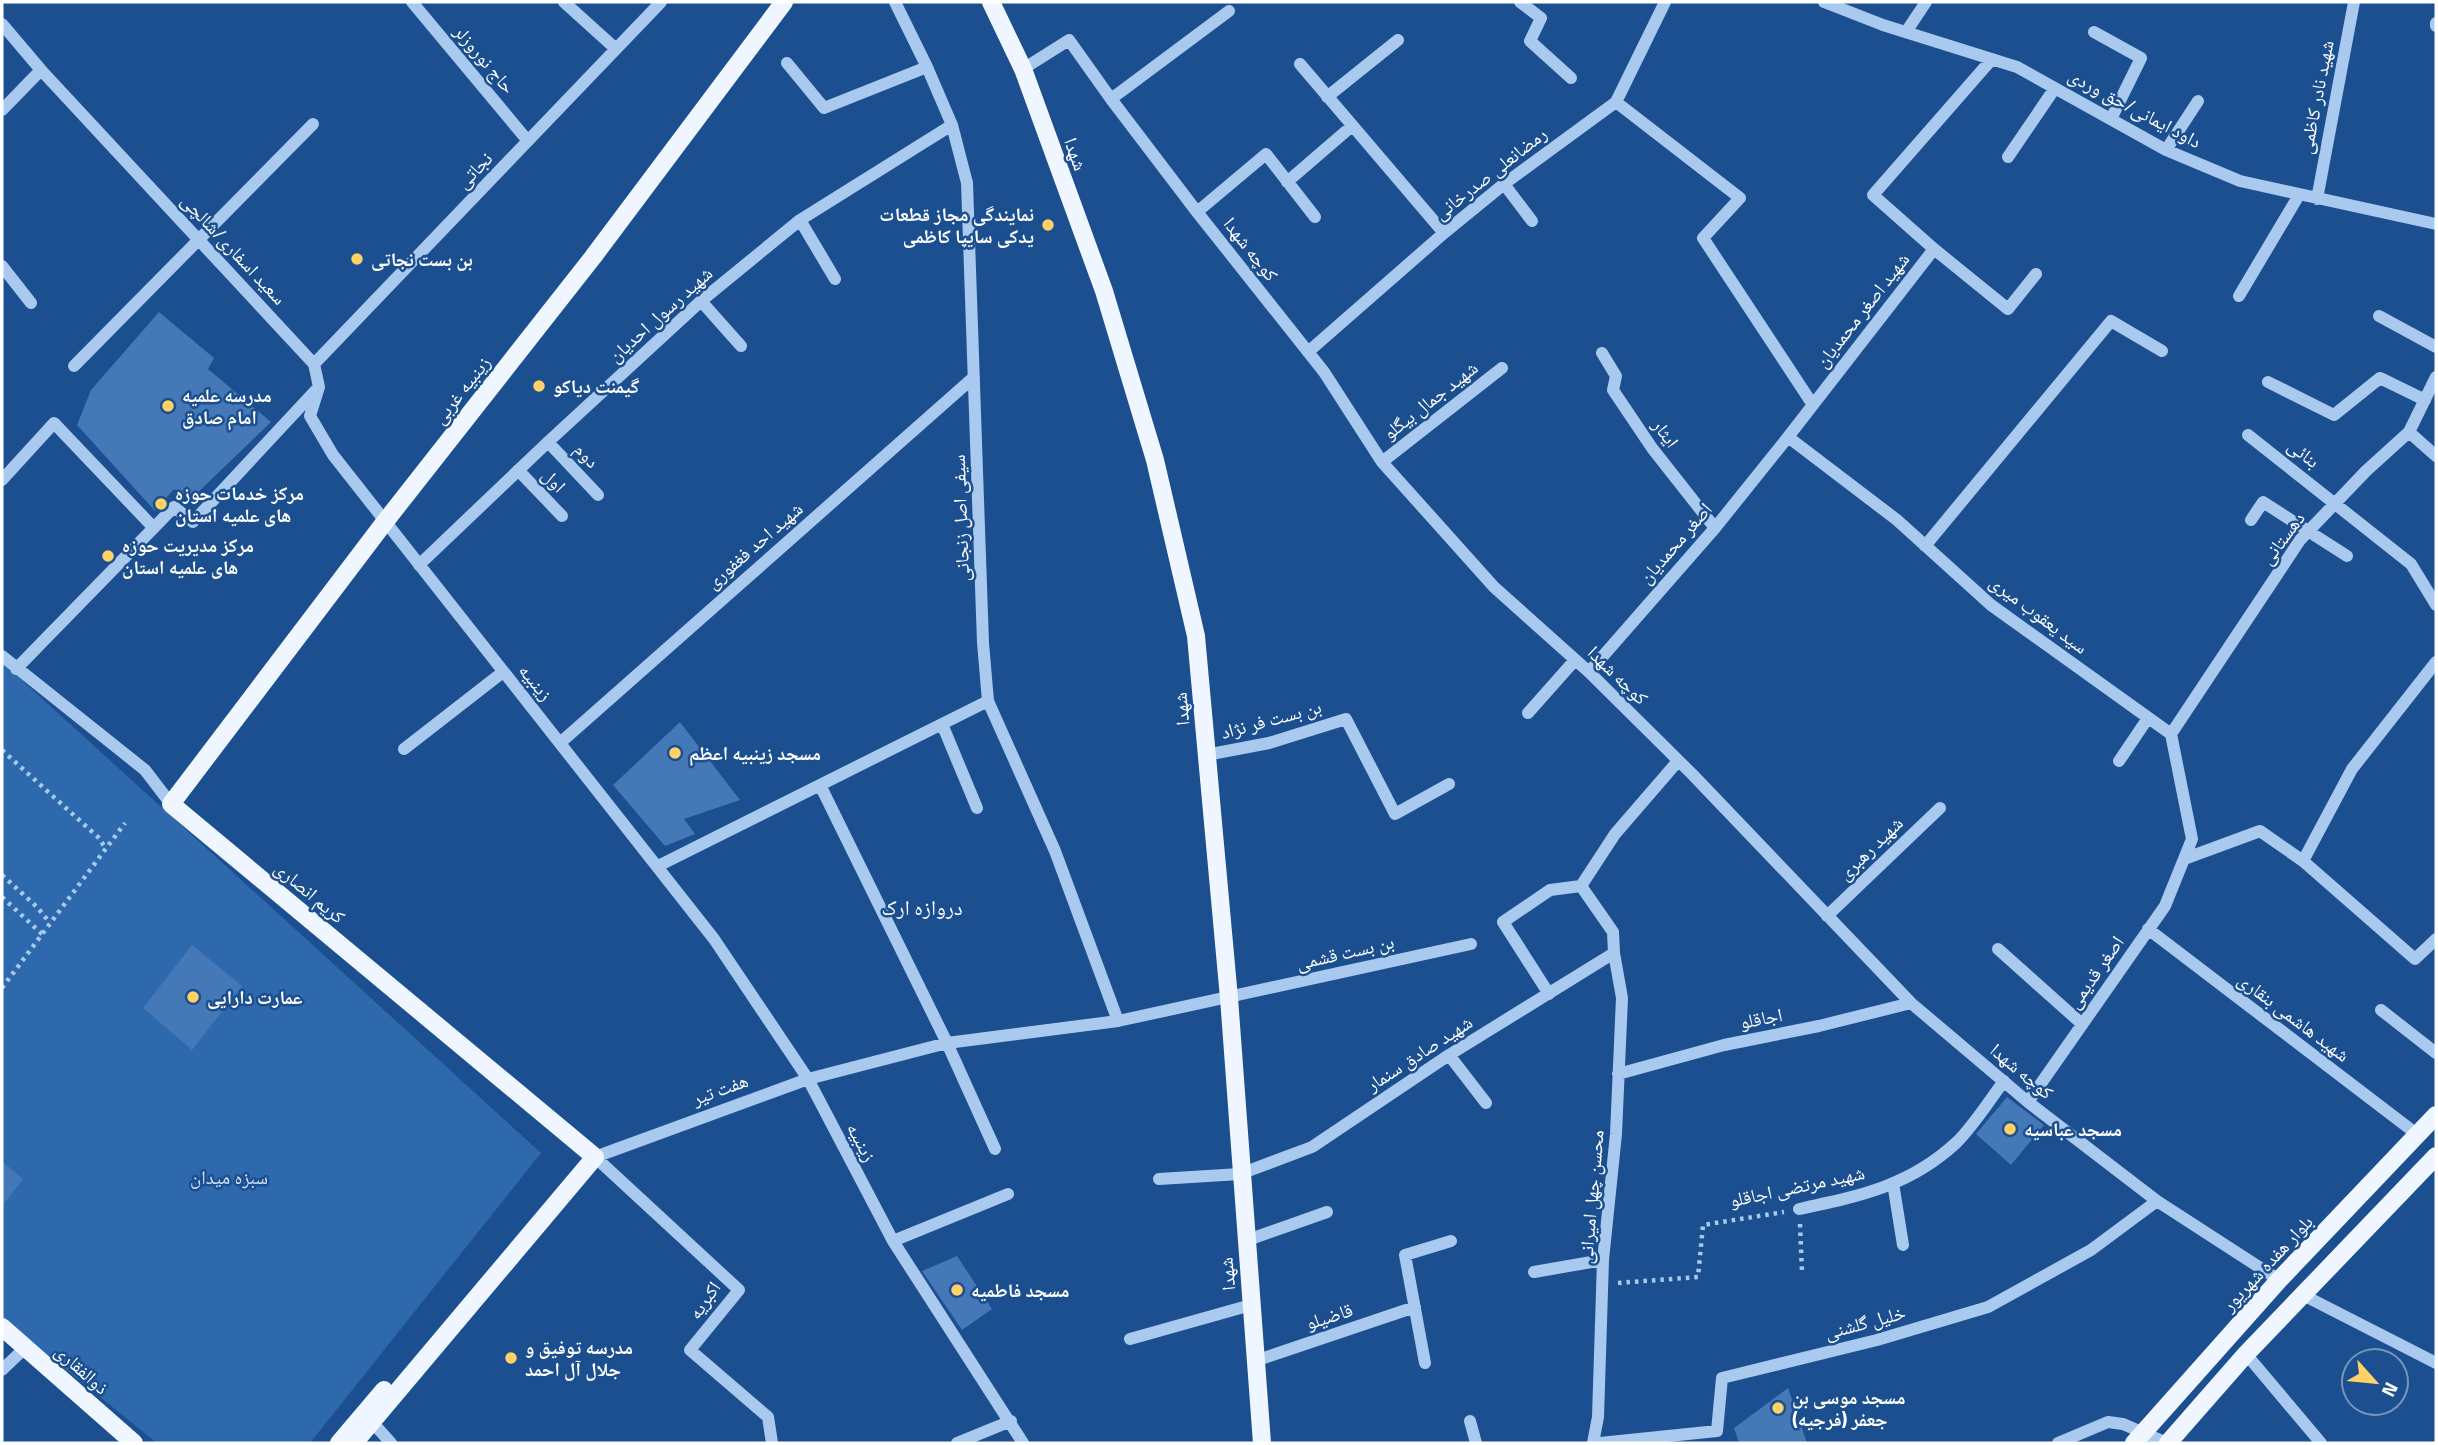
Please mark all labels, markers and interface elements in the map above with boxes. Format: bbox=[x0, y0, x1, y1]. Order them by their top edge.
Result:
street label: حاج نوروزلر bbox=[447, 17, 523, 100]
street label: شهید نادر کاظمی bbox=[2290, 38, 2341, 156]
street label: داود ایمانی/حق وردی bbox=[2063, 60, 2207, 155]
street label: رمضانعلی صدرخانی bbox=[1427, 119, 1553, 226]
street label: شهدا bbox=[1057, 133, 1096, 174]
street label: نجاتی bbox=[449, 144, 499, 195]
street label: سعید اسفاری/شالچی bbox=[175, 186, 294, 311]
place label: نمایندگی مجاز قطعات یدکی سایپا کاظمی bbox=[879, 199, 1034, 250]
street label: کوچه شهدا bbox=[1217, 210, 1286, 287]
marker: نمایندگی مجاز قطعات یدکی سایپا کاظمی bbox=[1040, 217, 1056, 233]
place label: بن بست نجاتی bbox=[371, 244, 473, 273]
street label: شهید اصغر محمدیان bbox=[1807, 246, 1916, 374]
marker: بن بست نجاتی bbox=[349, 251, 365, 267]
street label: شهید رسول احدیان bbox=[601, 259, 718, 369]
street label: زینبیه غربی bbox=[425, 349, 497, 430]
street label: شهید جمال بیگلو bbox=[1376, 353, 1484, 446]
place label: گیمنت دیاکو bbox=[553, 371, 640, 400]
marker: گیمنت دیاکو bbox=[531, 378, 547, 394]
place label: مدرسه علمیه امام صادق bbox=[182, 380, 272, 431]
marker: مدرسه علمیه امام صادق bbox=[160, 398, 176, 414]
street label: ایثار bbox=[1645, 411, 1687, 453]
street label: بنائی bbox=[2282, 431, 2327, 474]
street label: دوم bbox=[568, 435, 607, 474]
street label: سیفی اصل زنجانی bbox=[943, 454, 976, 582]
street label: اول bbox=[535, 461, 573, 499]
place label: مرکز خدمات حوزه های علمیه استان bbox=[175, 478, 304, 529]
street label: شهید احد فغفوری bbox=[699, 494, 809, 595]
street label: اصغر محمدیان bbox=[1631, 495, 1718, 590]
marker: مرکز خدمات حوزه های علمیه استان bbox=[153, 496, 169, 512]
street label: دهستانی bbox=[2252, 505, 2311, 570]
place label: مرکز مدیریت حوزه های علمیه استان bbox=[122, 530, 254, 581]
marker: مرکز مدیریت حوزه های علمیه استان bbox=[100, 548, 116, 564]
street label: سید یعقوب میری bbox=[1984, 567, 2095, 660]
street label: کوچه شهدا bbox=[1581, 638, 1655, 711]
street label: زینبیه bbox=[512, 657, 560, 707]
street label: شهدا bbox=[1165, 691, 1196, 727]
street label: بن بست فر نژاد bbox=[1217, 691, 1324, 746]
place label: مسجد زینبیه اعظم bbox=[689, 738, 821, 767]
marker: مسجد زینبیه اعظم bbox=[667, 745, 683, 761]
street label: شهید رهبری bbox=[1830, 809, 1909, 886]
street label: کریم انصاری bbox=[269, 853, 352, 930]
district label: دروازه ارک bbox=[881, 891, 963, 923]
street label: بن بست قشمی bbox=[1293, 926, 1397, 977]
street label: اصغر قدیمی bbox=[2059, 929, 2130, 1014]
street label: شهید هاشمی بنقاری bbox=[2232, 965, 2356, 1068]
place label: عمارت دارایی bbox=[207, 982, 303, 1011]
marker: عمارت دارایی bbox=[185, 989, 201, 1005]
street label: اجاقلو bbox=[1737, 999, 1785, 1036]
street label: شهید صادق سنمار bbox=[1359, 1007, 1478, 1098]
street label: کوچه شهدا bbox=[1984, 1035, 2060, 1106]
street label: هفت تیر bbox=[687, 1065, 752, 1112]
place label: مسجد عباسیه bbox=[2024, 1114, 2122, 1143]
street label: زینبیه bbox=[840, 1117, 885, 1166]
marker: مسجد عباسیه bbox=[2002, 1121, 2018, 1137]
street label: محسن چهل امیرانی bbox=[1570, 1129, 1611, 1265]
street label: شهید مرتضی اجاقلو bbox=[1727, 1157, 1867, 1214]
park label: سبزه میدان bbox=[190, 1162, 268, 1191]
street label: بلوار هفده شهریور bbox=[2213, 1208, 2319, 1318]
street label: شهدا bbox=[1211, 1256, 1242, 1292]
street label: اکبریه bbox=[680, 1275, 727, 1325]
place label: مسجد فاطمیه bbox=[971, 1275, 1069, 1304]
marker: مسجد فاطمیه bbox=[949, 1282, 965, 1298]
street label: قاضیلو bbox=[1301, 1294, 1356, 1337]
street label: خلیل گلشنی bbox=[1821, 1297, 1909, 1346]
place label: مدرسه توفیق و جلال آل احمد bbox=[525, 1332, 633, 1383]
street label: ذوالفقاری bbox=[49, 1336, 116, 1401]
north arrow bbox=[2340, 1347, 2410, 1417]
marker: مدرسه توفیق و جلال آل احمد bbox=[503, 1350, 519, 1366]
text: N bbox=[2375, 1377, 2407, 1402]
place label: مسجد موسی بن جعفر (فرجیه) bbox=[1792, 1382, 1906, 1433]
marker: مسجد موسی بن جعفر (فرجیه) bbox=[1770, 1400, 1786, 1416]

